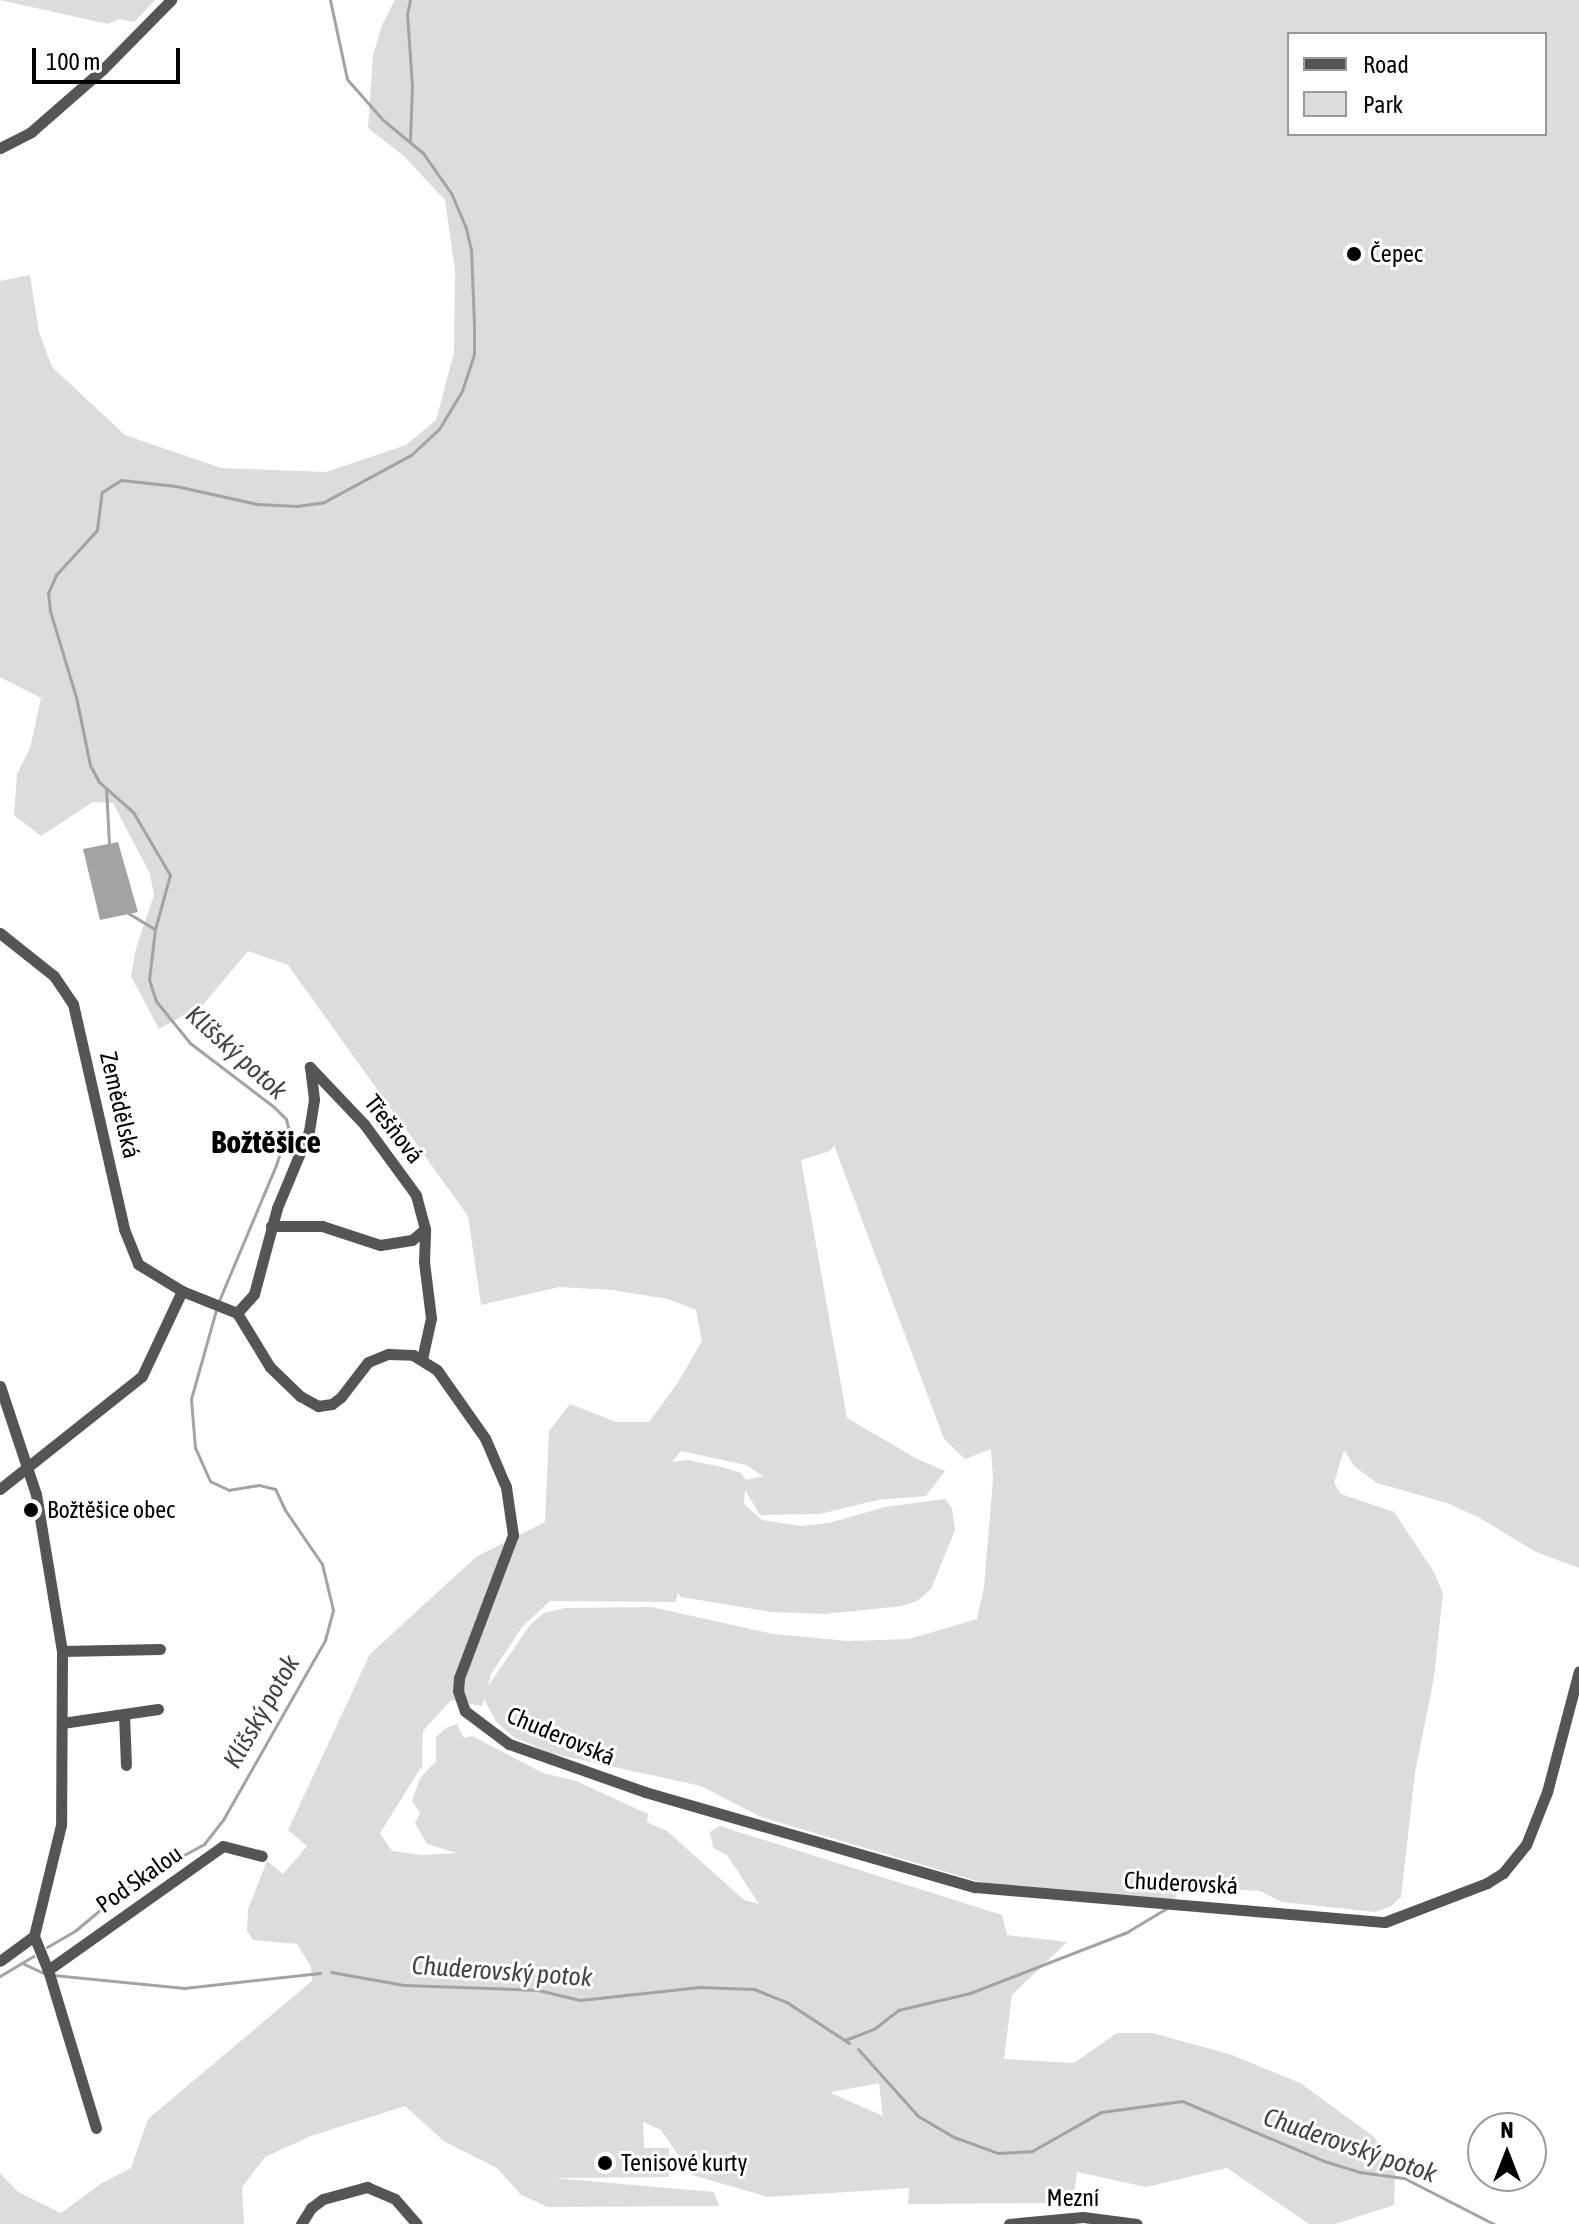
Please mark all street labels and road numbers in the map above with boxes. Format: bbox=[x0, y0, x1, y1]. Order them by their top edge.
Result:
street label: Zemědělská bbox=[94, 1049, 146, 1161]
street label: Třešňová bbox=[358, 1089, 430, 1169]
street label: Chuderovská bbox=[503, 1700, 619, 1772]
street label: Pod Skalou bbox=[90, 1839, 188, 1919]
street label: Chuderovská bbox=[1123, 1866, 1239, 1900]
street label: Mezní bbox=[1047, 2184, 1099, 2212]

